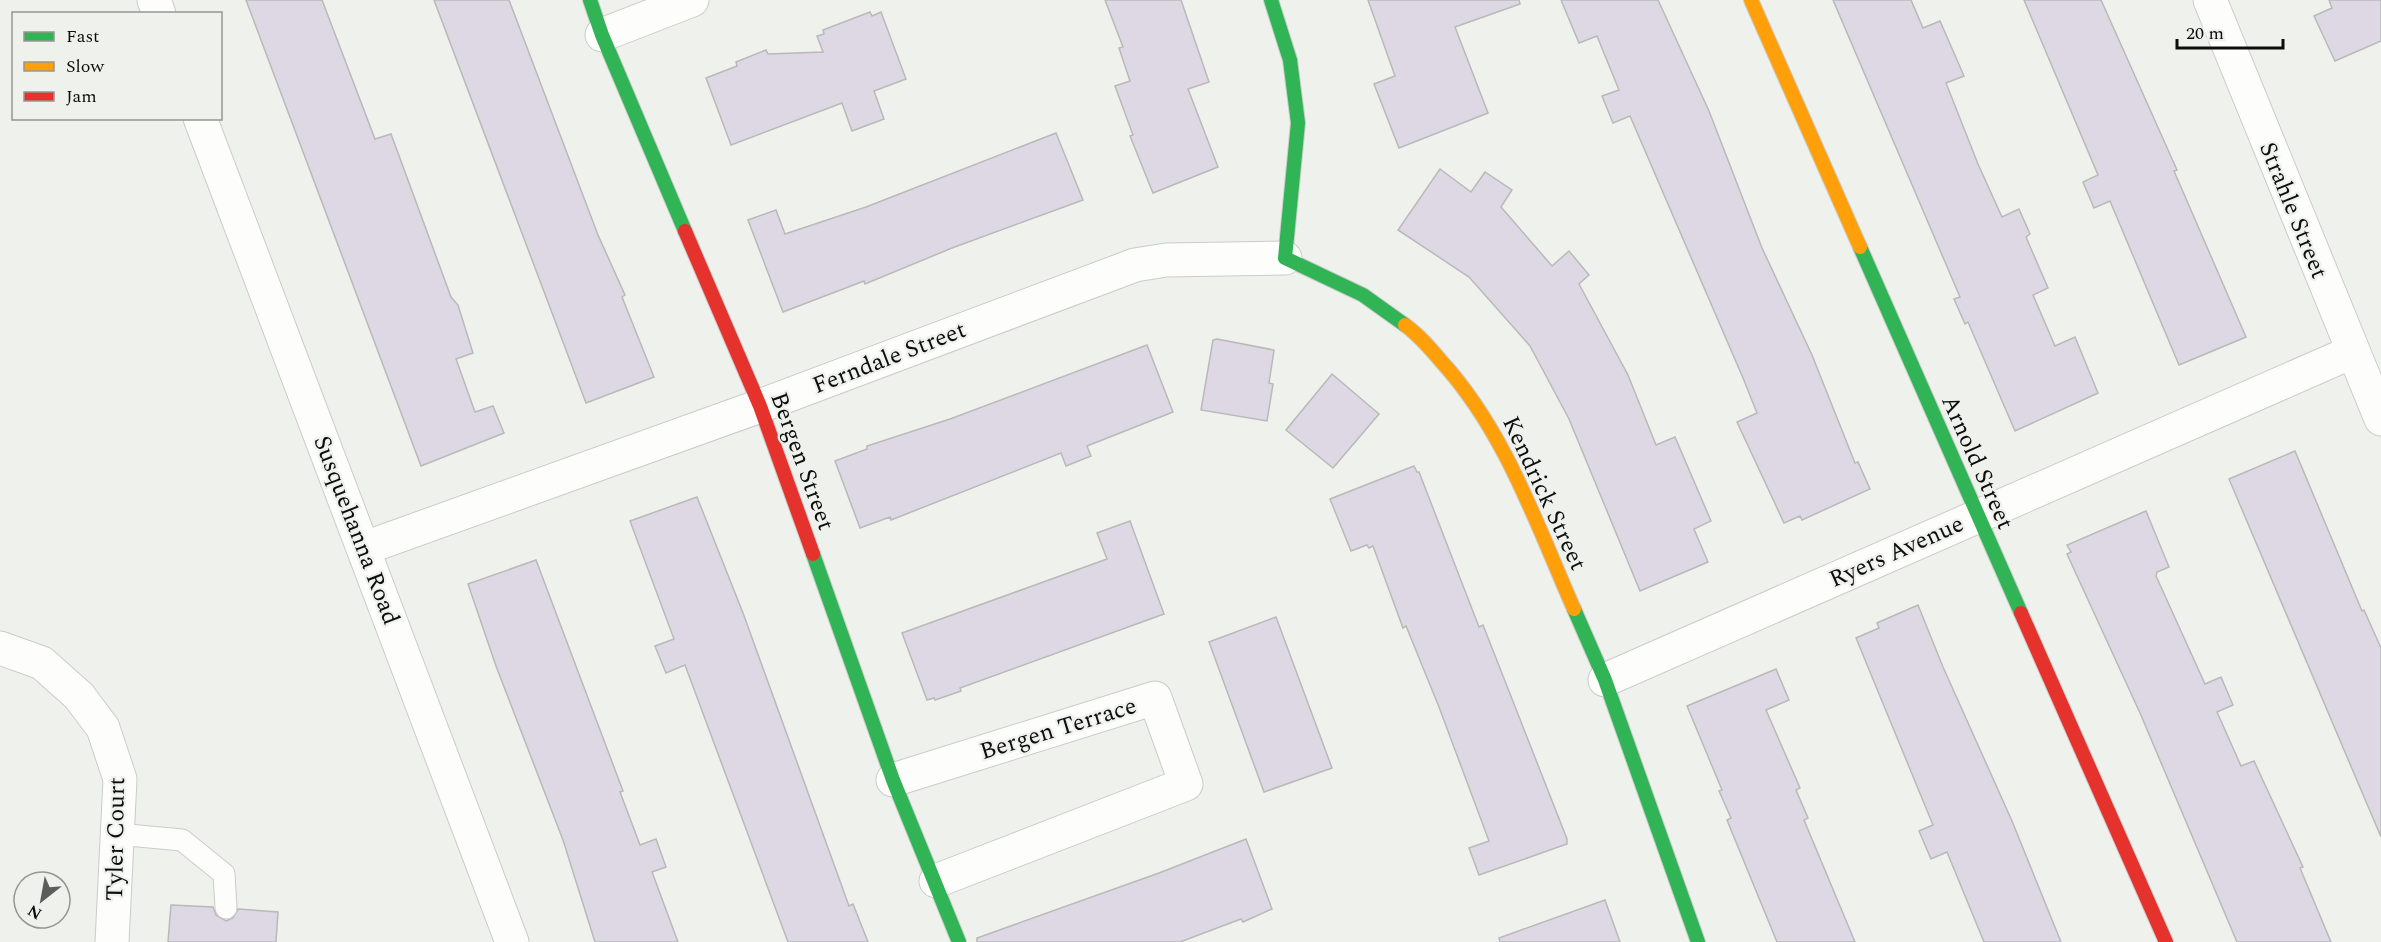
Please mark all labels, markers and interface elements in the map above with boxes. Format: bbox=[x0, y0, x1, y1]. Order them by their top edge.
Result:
legend bbox=[12, 12, 222, 120]
scale bar bbox=[2177, 12, 2284, 50]
text: 20 m bbox=[2186, 20, 2224, 47]
text: Fast bbox=[66, 23, 99, 50]
text: Slow bbox=[66, 53, 105, 80]
text: Jam bbox=[66, 83, 97, 110]
street label: Strahle Street bbox=[2249, 137, 2337, 284]
street label: Ferndale Street bbox=[807, 312, 971, 404]
street label: Bergen Street bbox=[760, 387, 844, 535]
street label: Arnold Street bbox=[1931, 389, 2023, 535]
street label: Kendrick Street bbox=[1493, 410, 1596, 577]
street label: Susquehanna Road bbox=[303, 430, 409, 630]
street label: Ryers Avenue bbox=[1823, 506, 1970, 598]
street label: Bergen Terrace bbox=[975, 688, 1141, 770]
street label: Tyler Court bbox=[97, 777, 135, 901]
north arrow bbox=[12, 870, 72, 930]
text: N bbox=[23, 898, 47, 926]

